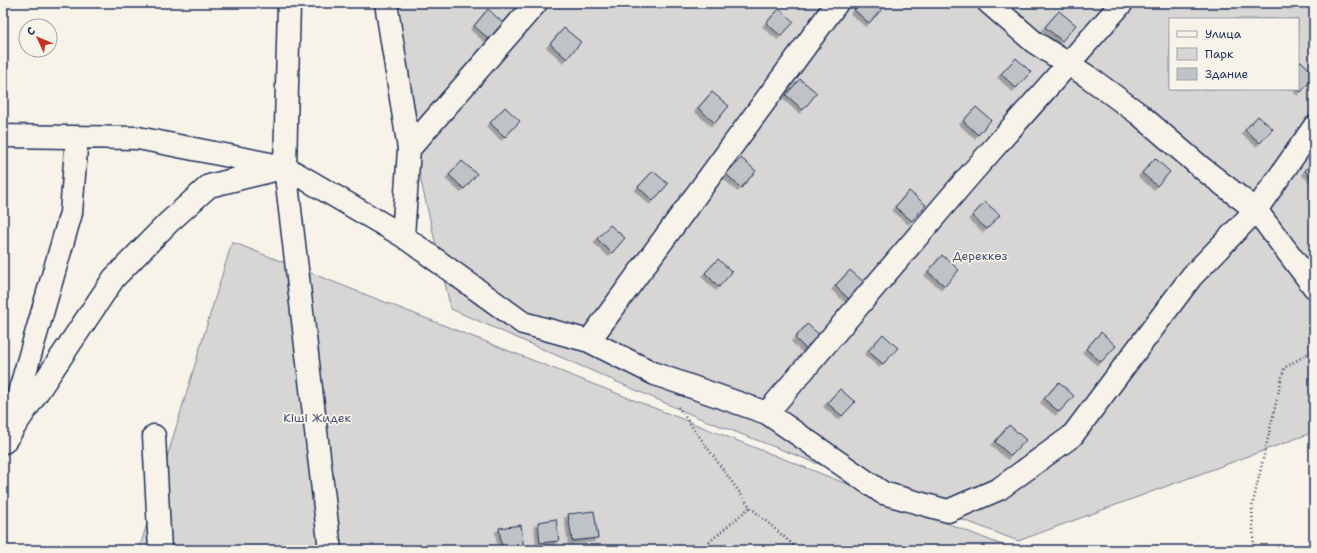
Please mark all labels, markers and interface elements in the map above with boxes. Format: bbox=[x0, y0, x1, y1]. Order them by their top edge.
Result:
north arrow bbox=[18, 18, 58, 58]
legend bbox=[1169, 18, 1299, 90]
text: С bbox=[23, 24, 39, 39]
text: Улица bbox=[1205, 26, 1242, 42]
text: Парк bbox=[1205, 46, 1234, 62]
text: Здание bbox=[1205, 66, 1249, 82]
park label: Дереккөз bbox=[953, 248, 1007, 264]
park label: Кіші Жидек bbox=[283, 410, 351, 426]

